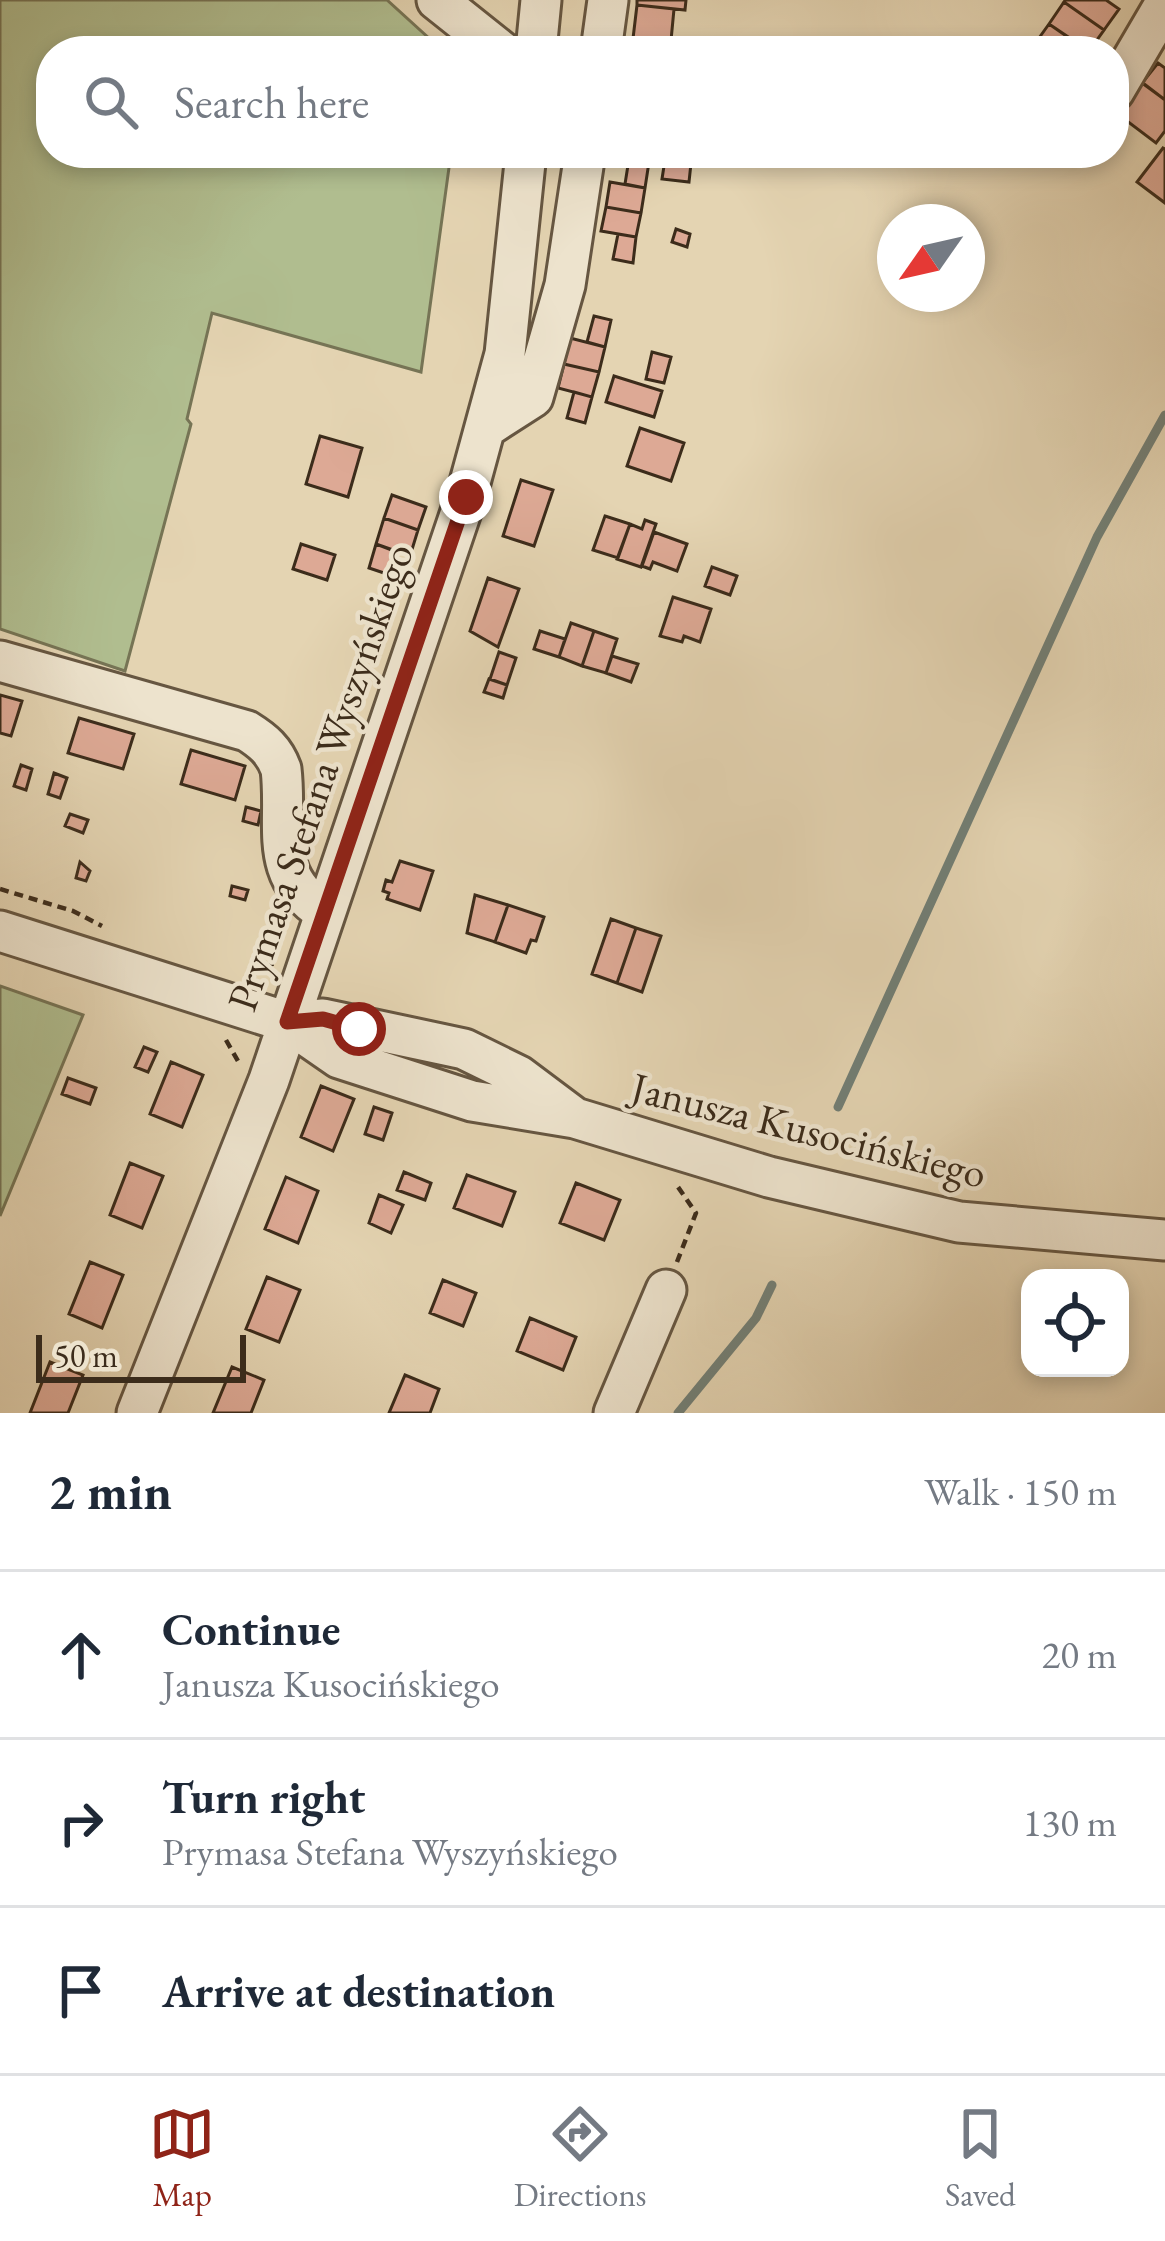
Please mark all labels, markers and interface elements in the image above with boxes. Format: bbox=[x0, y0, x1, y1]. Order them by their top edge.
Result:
search box bbox=[36, 36, 1129, 168]
icon: search bbox=[78, 69, 144, 135]
text: Search here bbox=[174, 73, 369, 131]
north arrow bbox=[877, 204, 985, 312]
route end bbox=[439, 470, 493, 524]
street label: Prymasa Stefana Wyszyńskiego bbox=[214, 536, 426, 1018]
route start bbox=[332, 1002, 386, 1056]
street label: Janusza Kusocińskiego bbox=[623, 1059, 992, 1201]
map controls bbox=[1021, 1269, 1129, 1377]
button: locate bbox=[1021, 1269, 1129, 1377]
scale bar bbox=[36, 1329, 246, 1382]
text: 50 m bbox=[54, 1334, 118, 1377]
text: 2 min bbox=[48, 1458, 172, 1524]
text: Walk · 150 m bbox=[924, 1466, 1117, 1517]
text: Continue bbox=[162, 1600, 340, 1658]
icon: ahead bbox=[48, 1622, 114, 1688]
text: 20 m bbox=[1041, 1629, 1117, 1680]
text: Janusza Kusocińskiego bbox=[162, 1658, 500, 1709]
text: Turn right bbox=[162, 1768, 365, 1826]
icon: right bbox=[48, 1790, 114, 1856]
text: 130 m bbox=[1023, 1797, 1117, 1848]
text: Prymasa Stefana Wyszyńskiego bbox=[162, 1826, 618, 1877]
icon: arrive bbox=[48, 1958, 114, 2024]
text: Arrive at destination bbox=[162, 1962, 555, 2020]
tab: Map bbox=[149, 2101, 215, 2216]
tab: Directions bbox=[514, 2101, 647, 2216]
tab: Saved bbox=[945, 2101, 1016, 2216]

